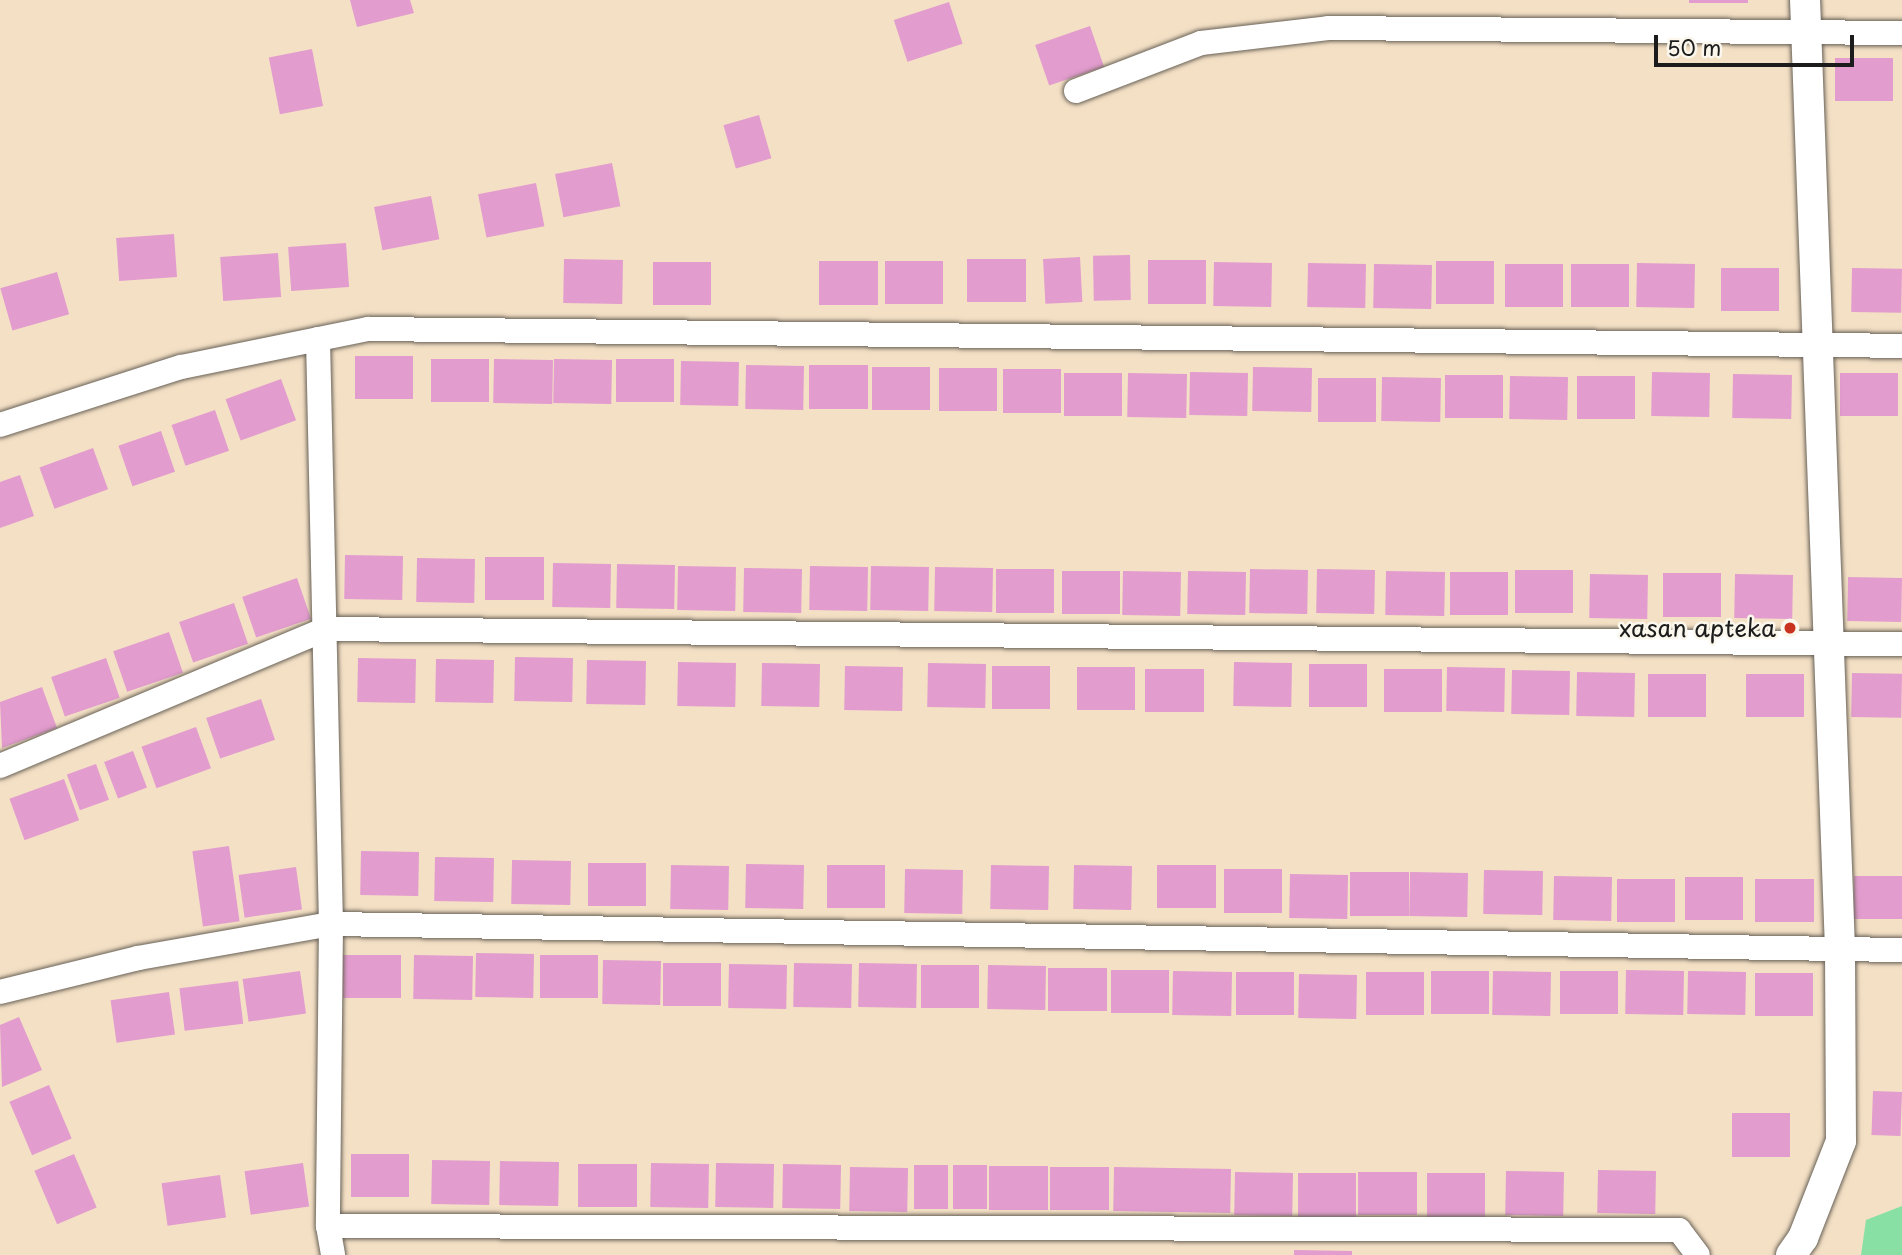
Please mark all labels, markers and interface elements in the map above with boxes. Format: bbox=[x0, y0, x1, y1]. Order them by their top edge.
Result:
scale bar bbox=[1657, 21, 1856, 65]
text: 50 m bbox=[1667, 31, 1721, 63]
place label: xasan apteka bbox=[1620, 614, 1776, 642]
marker: xasan apteka bbox=[1782, 620, 1798, 636]

